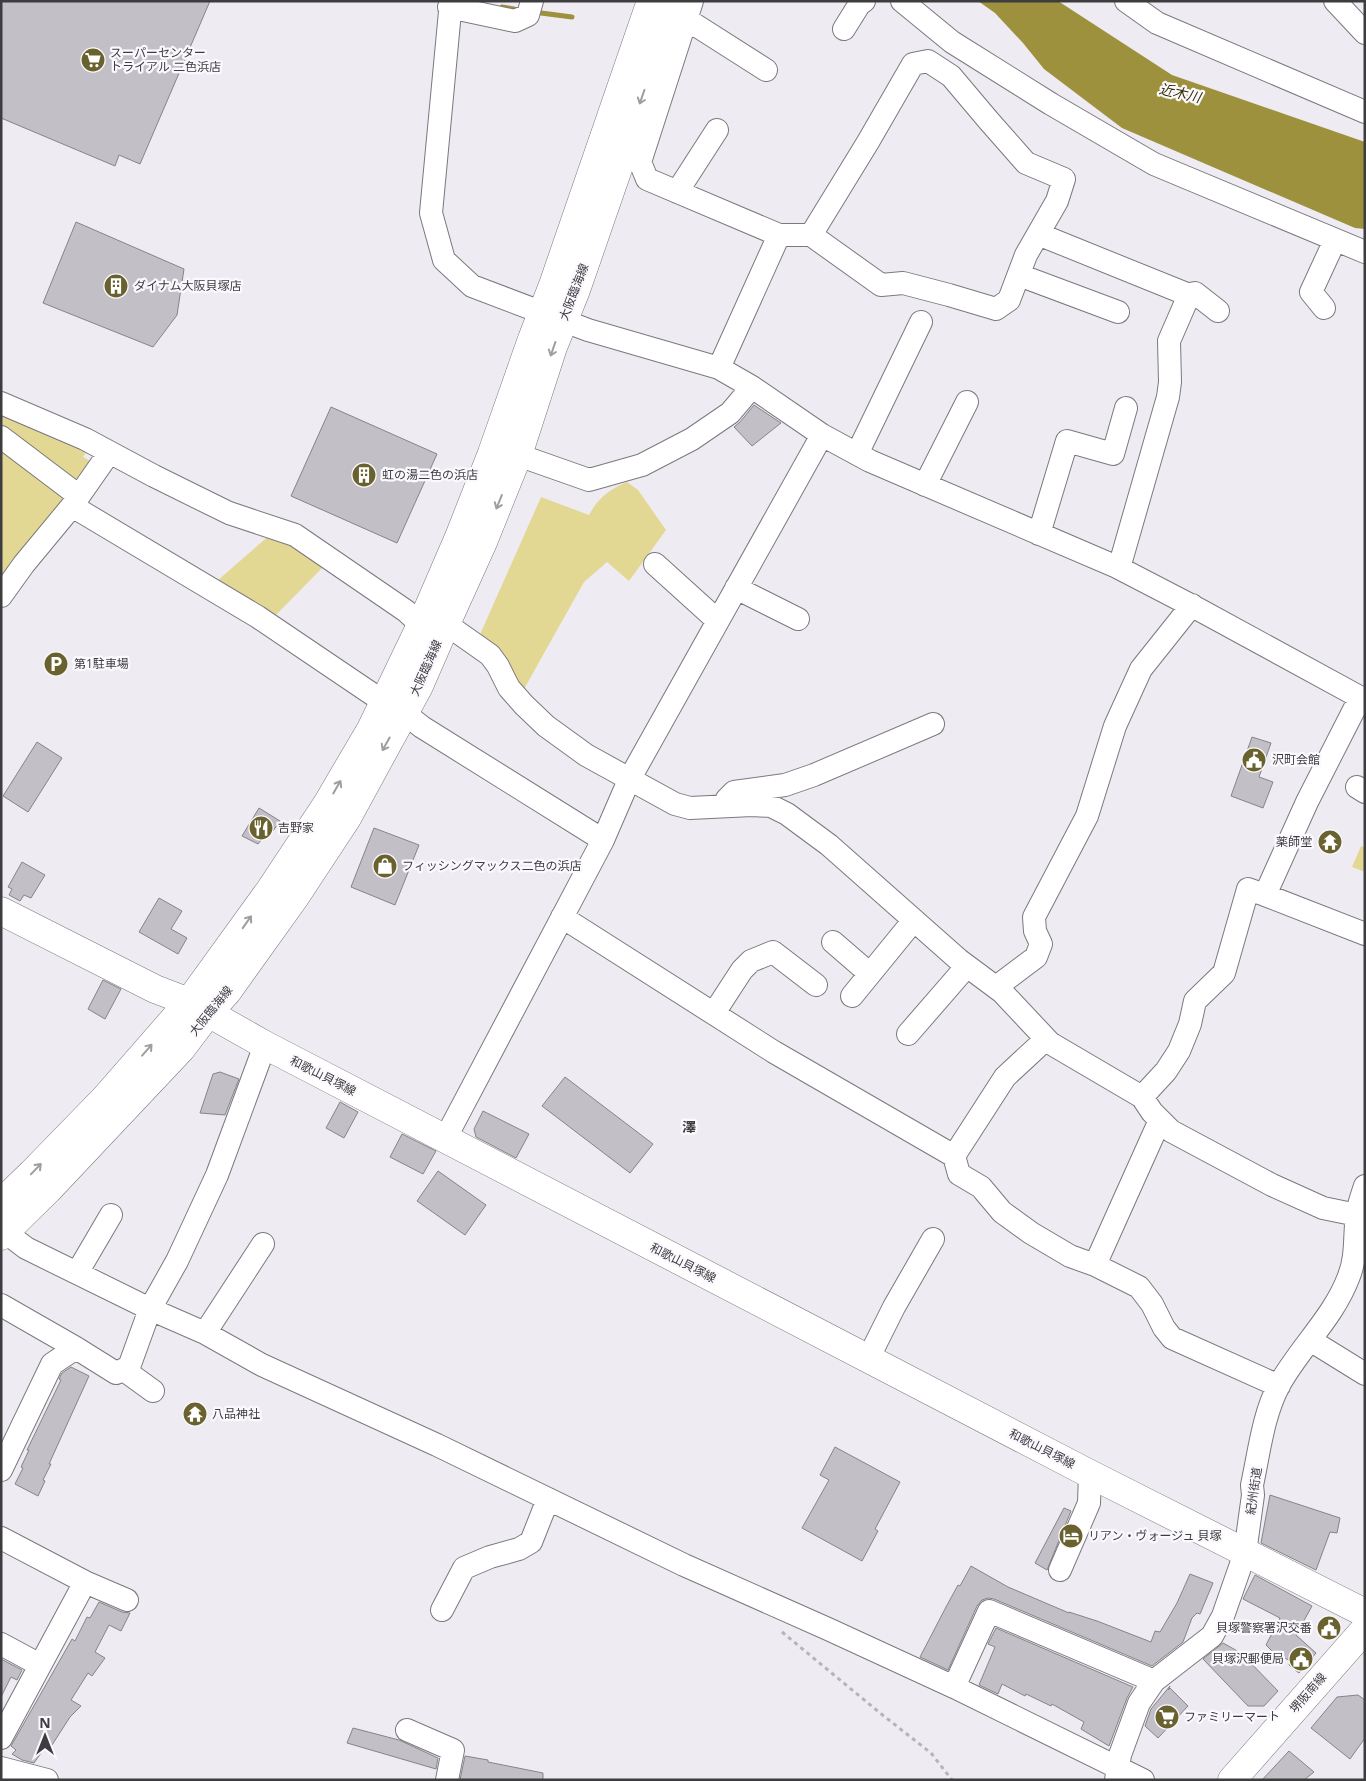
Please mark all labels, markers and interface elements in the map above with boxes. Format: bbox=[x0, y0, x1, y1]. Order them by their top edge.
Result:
place label: スーパーセンター トライアル 二色浜店 bbox=[110, 44, 221, 75]
supermarket icon: スーパーセンター トライアル 二色浜店 bbox=[80, 47, 106, 73]
water label: 近木川 bbox=[1158, 79, 1205, 107]
one-way arrow bbox=[637, 89, 647, 105]
street label: 大阪臨海線 bbox=[555, 261, 592, 323]
building icon: ダイナム大阪貝塚店 bbox=[103, 273, 129, 299]
place label: ダイナム大阪貝塚店 bbox=[134, 277, 241, 294]
one-way arrow bbox=[547, 341, 557, 357]
building icon: 虹の湯二色の浜店 bbox=[351, 462, 377, 488]
place label: 虹の湯二色の浜店 bbox=[382, 466, 478, 483]
one-way arrow bbox=[494, 494, 504, 509]
street label: 大阪臨海線 bbox=[406, 637, 446, 699]
parking icon: 第1駐車場 bbox=[43, 651, 69, 677]
place label: 第1駐車場 bbox=[74, 655, 129, 672]
one-way arrow bbox=[381, 737, 391, 752]
public building icon: 沢町会館 bbox=[1241, 747, 1267, 773]
place label: 沢町会館 bbox=[1272, 751, 1320, 768]
one-way arrow bbox=[332, 779, 342, 794]
restaurant icon: 吉野家 bbox=[248, 815, 274, 841]
place label: 吉野家 bbox=[278, 819, 314, 836]
temple icon: 薬師堂 bbox=[1317, 829, 1343, 855]
place label: 薬師堂 bbox=[1276, 833, 1312, 850]
shop icon: フィッシングマックス二色の浜店 bbox=[372, 853, 398, 879]
place label: フィッシングマックス二色の浜店 bbox=[402, 857, 581, 874]
one-way arrow bbox=[242, 915, 252, 929]
street label: 大阪臨海線 bbox=[185, 982, 236, 1039]
one-way arrow bbox=[141, 1043, 153, 1056]
street label: 和歌山貝塚線 bbox=[287, 1052, 359, 1099]
district label: 澤 bbox=[682, 1117, 696, 1136]
one-way arrow bbox=[30, 1163, 43, 1175]
street label: 和歌山貝塚線 bbox=[647, 1239, 719, 1286]
temple icon: 八品神社 bbox=[182, 1401, 208, 1427]
place label: 八品神社 bbox=[212, 1405, 260, 1422]
street label: 和歌山貝塚線 bbox=[1006, 1425, 1078, 1472]
street label: 紀州街道 bbox=[1242, 1466, 1265, 1516]
hotel icon: リアン・ヴォージュ 貝塚 bbox=[1058, 1523, 1084, 1549]
place label: リアン・ヴォージュ 貝塚 bbox=[1088, 1527, 1222, 1544]
public building icon: 貝塚警察署沢交番 bbox=[1316, 1615, 1342, 1641]
place label: 貝塚警察署沢交番 bbox=[1216, 1619, 1312, 1636]
public building icon: 貝塚沢郵便局 bbox=[1288, 1646, 1314, 1672]
place label: 貝塚沢郵便局 bbox=[1212, 1650, 1284, 1667]
street label: 堺阪南線 bbox=[1285, 1669, 1330, 1716]
supermarket icon: ファミリーマート bbox=[1154, 1704, 1180, 1730]
place label: ファミリーマート bbox=[1184, 1708, 1280, 1725]
north arrow bbox=[20, 1711, 70, 1761]
text: N bbox=[39, 1713, 51, 1732]

